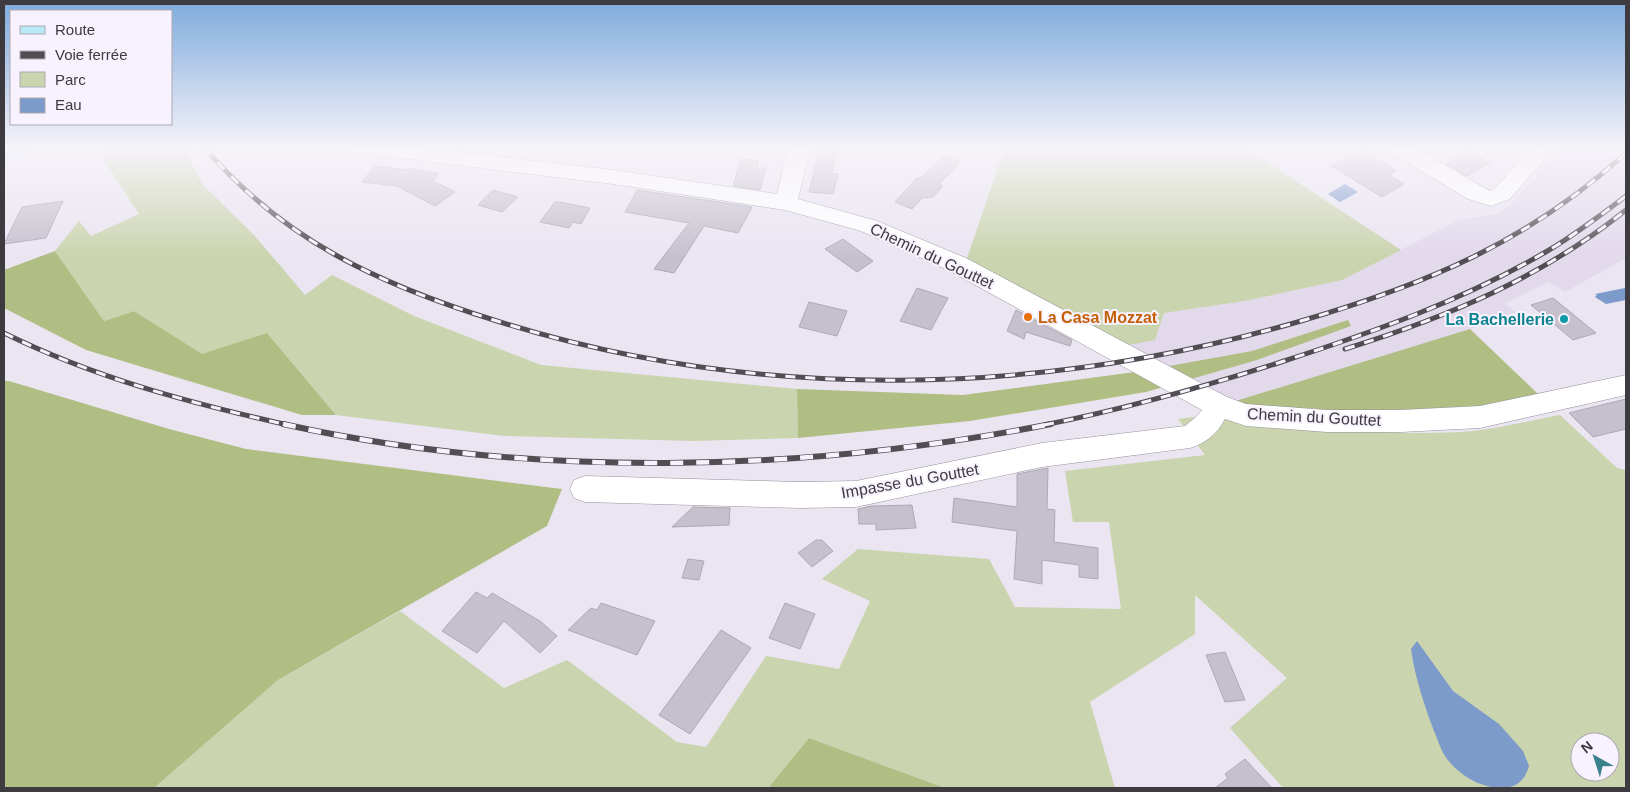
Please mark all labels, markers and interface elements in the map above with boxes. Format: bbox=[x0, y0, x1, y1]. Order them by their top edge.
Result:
legend bbox=[10, 10, 172, 125]
text: Route bbox=[55, 21, 95, 38]
text: Voie ferrée bbox=[55, 46, 128, 63]
text: Parc bbox=[55, 71, 86, 88]
text: Eau bbox=[55, 96, 82, 113]
street label: Chemin du Gouttet bbox=[868, 220, 997, 292]
place label: La Casa Mozzat bbox=[1038, 309, 1158, 326]
marker: La Casa Mozzat bbox=[1022, 311, 1034, 323]
place label: La Bachellerie bbox=[1446, 311, 1554, 328]
marker: La Bachellerie bbox=[1558, 313, 1570, 325]
street label: Chemin du Gouttet bbox=[1246, 405, 1382, 429]
street label: Impasse du Gouttet bbox=[840, 460, 981, 501]
north arrow bbox=[1570, 732, 1620, 782]
text: N bbox=[1578, 737, 1596, 756]

